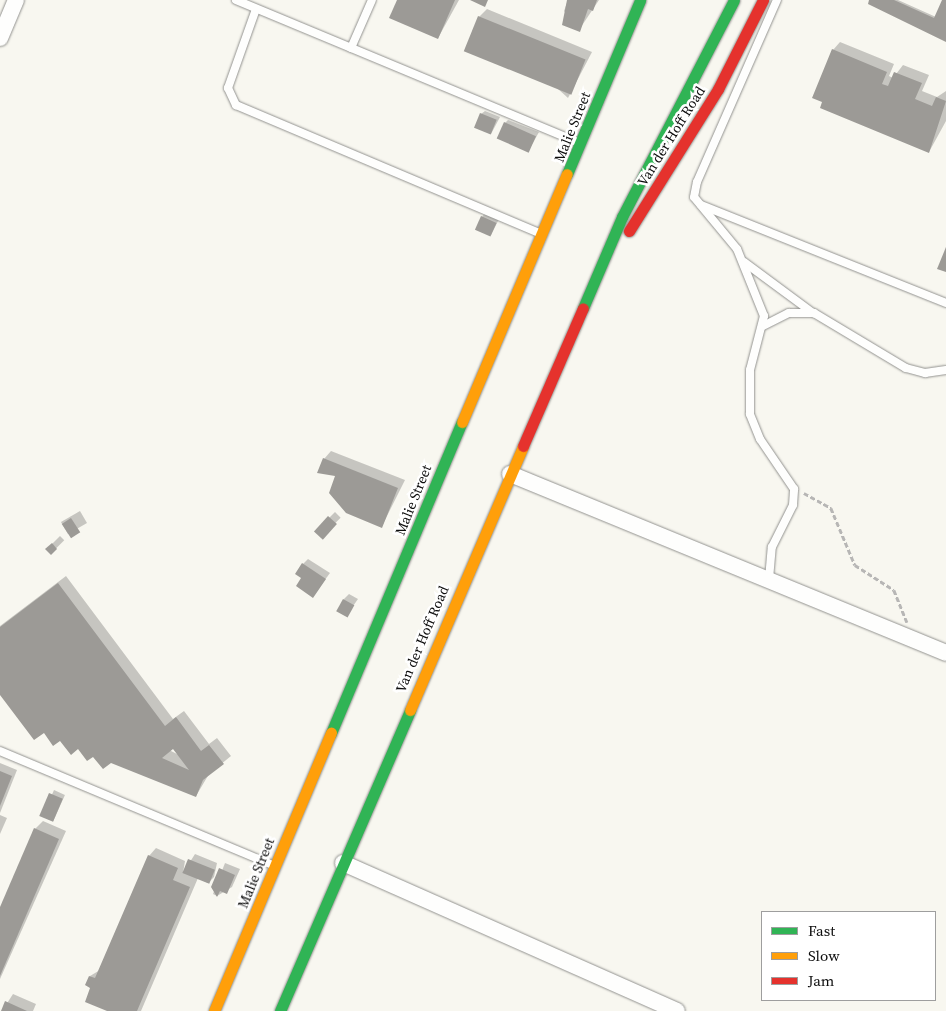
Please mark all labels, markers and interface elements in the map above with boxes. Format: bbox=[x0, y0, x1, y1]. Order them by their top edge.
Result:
street label: Van der Hoff Road bbox=[634, 83, 708, 189]
street label: Malie Street bbox=[550, 89, 594, 165]
street label: Malie Street bbox=[391, 462, 435, 538]
street label: Van der Hoff Road bbox=[392, 583, 452, 695]
street label: Malie Street bbox=[234, 835, 278, 911]
legend bbox=[761, 911, 936, 1001]
text: Fast bbox=[808, 920, 835, 941]
text: Slow bbox=[808, 945, 840, 966]
text: Jam bbox=[808, 970, 834, 991]

